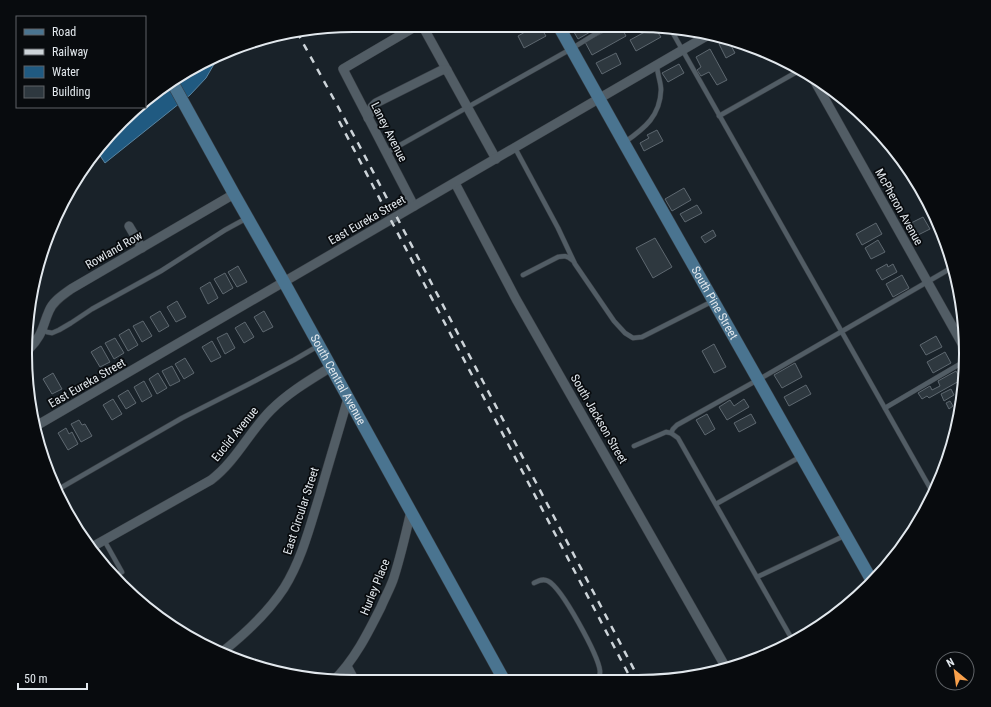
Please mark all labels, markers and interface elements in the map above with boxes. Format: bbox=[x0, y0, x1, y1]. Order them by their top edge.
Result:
legend bbox=[16, 16, 146, 108]
text: Road bbox=[52, 25, 76, 39]
text: Railway bbox=[52, 45, 88, 59]
text: Water bbox=[52, 65, 80, 79]
text: Building bbox=[52, 85, 90, 99]
street label: Laney Avenue bbox=[368, 100, 410, 165]
street label: McPheron Avenue bbox=[872, 166, 926, 248]
street label: East Eureka Street bbox=[326, 192, 408, 248]
street label: Rowland Row bbox=[83, 228, 145, 272]
street label: South Pine Street bbox=[688, 264, 741, 342]
street label: South Central Avenue bbox=[307, 332, 369, 428]
street label: East Eureka Street bbox=[46, 355, 128, 411]
street label: South Jackson Street bbox=[568, 372, 630, 467]
street label: Euclid Avenue bbox=[209, 404, 261, 464]
street label: East Circular Street bbox=[280, 465, 322, 556]
street label: Hurley Place bbox=[357, 557, 393, 617]
north arrow bbox=[935, 651, 975, 691]
text: N bbox=[944, 655, 957, 670]
scale bar bbox=[18, 665, 87, 691]
text: 50 m bbox=[24, 672, 48, 686]

